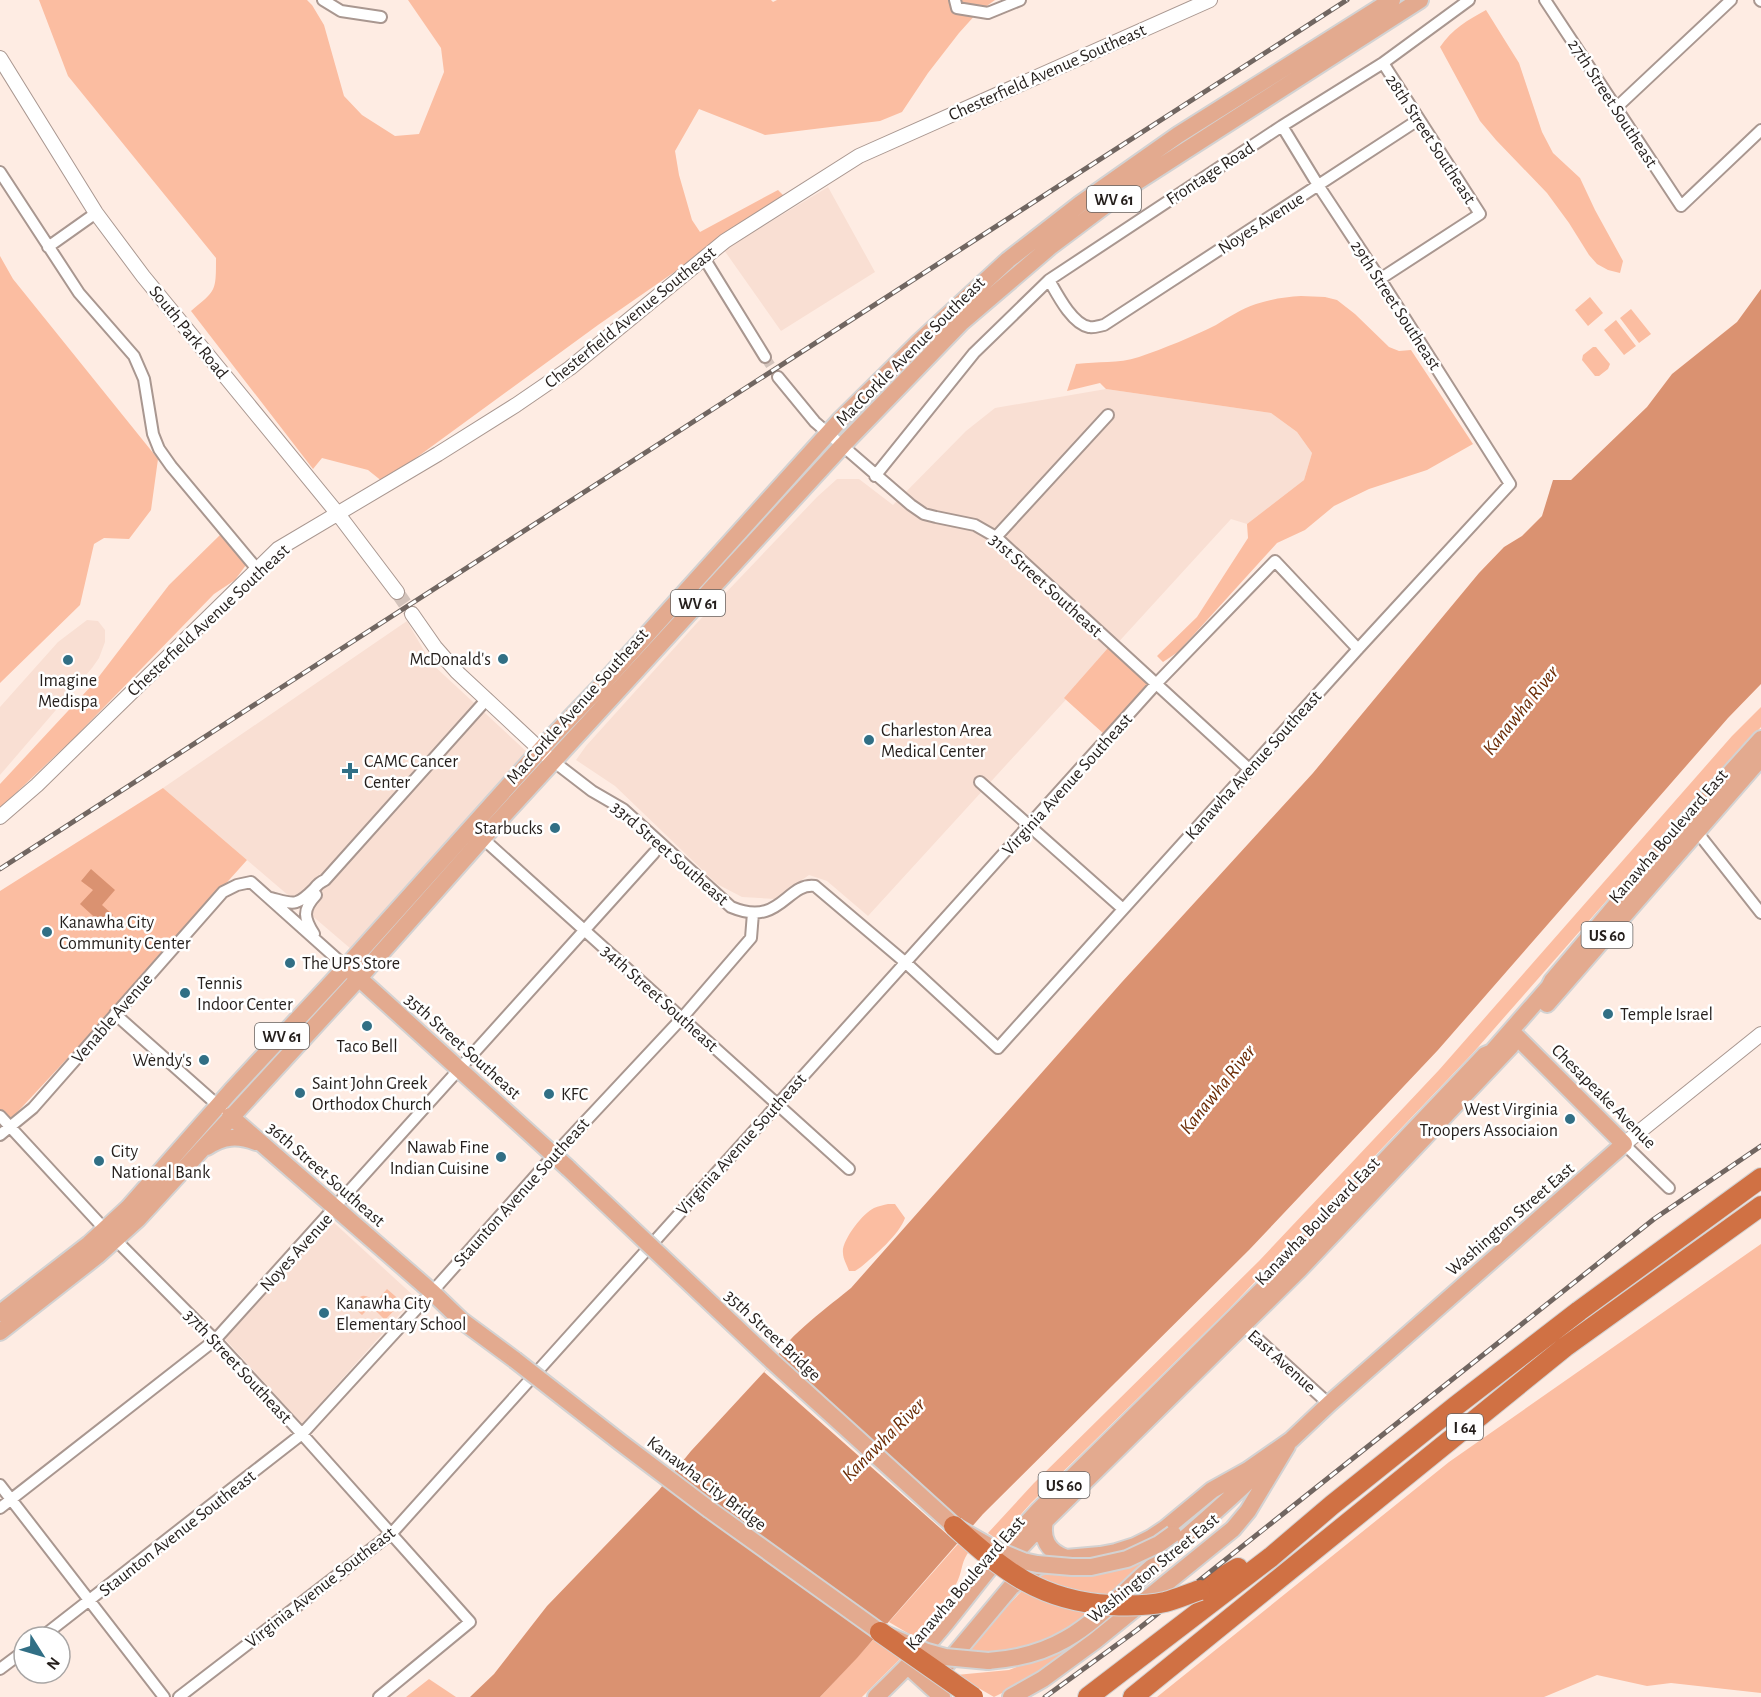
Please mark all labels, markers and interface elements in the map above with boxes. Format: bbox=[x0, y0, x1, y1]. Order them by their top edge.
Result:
street label: Chesterfield Avenue Southeast bbox=[946, 21, 1149, 125]
street label: 27th Street Southeast bbox=[1564, 36, 1661, 171]
street label: 28th Street Southeast bbox=[1382, 72, 1479, 208]
street label: Frontage Road bbox=[1163, 139, 1258, 209]
road number: WV 61 bbox=[1087, 186, 1141, 212]
street label: Noyes Avenue bbox=[1215, 190, 1308, 258]
street label: 29th Street Southeast bbox=[1347, 238, 1444, 374]
street label: Chesterfield Avenue Southeast bbox=[542, 243, 720, 392]
street label: MacCorkle Avenue Southeast bbox=[833, 274, 989, 430]
street label: South Park Road bbox=[145, 283, 231, 383]
street label: 31st Street Southeast bbox=[986, 531, 1105, 641]
street label: Chesterfield Avenue Southeast bbox=[124, 541, 293, 700]
road number: WV 61 bbox=[671, 590, 725, 616]
street label: MacCorkle Avenue Southeast bbox=[503, 625, 652, 788]
place label: McDonald's bbox=[409, 651, 491, 669]
marker: McDonald's bbox=[496, 652, 510, 666]
marker: Imagine Medispa bbox=[61, 653, 75, 667]
water label: Kanawha River bbox=[1479, 662, 1563, 759]
place label: Imagine Medispa bbox=[38, 672, 98, 711]
street label: Kanawha Avenue Southeast bbox=[1182, 688, 1325, 844]
street label: Virginia Avenue Southeast bbox=[999, 710, 1136, 859]
place label: Charleston Area Medical Center bbox=[881, 722, 992, 761]
marker: Charleston Area Medical Center bbox=[862, 733, 876, 747]
place label: CAMC Cancer Center bbox=[364, 753, 458, 792]
marker: CAMC Cancer Center bbox=[341, 762, 359, 780]
street label: Kanawha Boulevard East bbox=[1606, 766, 1732, 907]
street label: 33rd Street Southeast bbox=[607, 798, 731, 909]
place label: Starbucks bbox=[475, 820, 543, 838]
marker: Starbucks bbox=[548, 821, 562, 835]
place label: Kanawha City Community Center bbox=[59, 914, 191, 953]
road number: US 60 bbox=[1582, 922, 1632, 948]
marker: Kanawha City Community Center bbox=[40, 925, 54, 939]
street label: 34th Street Southeast bbox=[598, 942, 721, 1056]
place label: The UPS Store bbox=[302, 955, 400, 973]
marker: The UPS Store bbox=[283, 956, 297, 970]
street label: Venable Avenue bbox=[69, 970, 157, 1067]
place label: Tennis Indoor Center bbox=[197, 975, 293, 1014]
marker: Tennis Indoor Center bbox=[178, 986, 192, 1000]
street label: 35th Street Southeast bbox=[401, 990, 524, 1103]
place label: Temple Israel bbox=[1620, 1006, 1713, 1024]
marker: Temple Israel bbox=[1601, 1007, 1615, 1021]
marker: Taco Bell bbox=[360, 1019, 374, 1033]
road number: WV 61 bbox=[255, 1023, 309, 1049]
place label: Taco Bell bbox=[336, 1038, 398, 1056]
water label: Kanawha River bbox=[1176, 1041, 1260, 1138]
street label: Chesapeake Avenue bbox=[1548, 1041, 1659, 1152]
place label: Wendy's bbox=[132, 1052, 192, 1070]
marker: Wendy's bbox=[197, 1053, 211, 1067]
street label: Virginia Avenue Southeast bbox=[673, 1070, 810, 1219]
place label: Saint John Greek Orthodox Church bbox=[312, 1075, 432, 1114]
marker: Saint John Greek Orthodox Church bbox=[293, 1086, 307, 1100]
place label: KFC bbox=[561, 1086, 588, 1104]
marker: KFC bbox=[542, 1087, 556, 1101]
place label: West Virginia Troopers Associaion bbox=[1419, 1101, 1558, 1140]
marker: West Virginia Troopers Associaion bbox=[1563, 1112, 1577, 1126]
street label: Staunton Avenue Southeast bbox=[450, 1115, 593, 1270]
street label: 36th Street Southeast bbox=[263, 1119, 388, 1231]
place label: Nawab Fine Indian Cuisine bbox=[390, 1139, 489, 1178]
place label: City National Bank bbox=[111, 1143, 211, 1182]
marker: Nawab Fine Indian Cuisine bbox=[494, 1150, 508, 1164]
marker: City National Bank bbox=[92, 1154, 106, 1168]
street label: Kanawha Boulevard East bbox=[1252, 1154, 1384, 1289]
street label: Washington Street East bbox=[1443, 1159, 1578, 1280]
street label: Noyes Avenue bbox=[257, 1210, 336, 1295]
street label: 35th Street Bridge bbox=[721, 1287, 824, 1385]
place label: Kanawha City Elementary School bbox=[336, 1295, 467, 1334]
street label: 37th Street Southeast bbox=[180, 1306, 295, 1427]
marker: Kanawha City Elementary School bbox=[317, 1306, 331, 1320]
street label: East Avenue bbox=[1244, 1327, 1319, 1397]
water label: Kanawha River bbox=[838, 1394, 929, 1485]
road number: I 64 bbox=[1447, 1414, 1483, 1440]
street label: Kanawha City Bridge bbox=[643, 1433, 769, 1534]
street label: Staunton Avenue Southeast bbox=[96, 1467, 259, 1600]
road number: US 60 bbox=[1038, 1472, 1090, 1498]
street label: Washington Street East bbox=[1085, 1510, 1223, 1627]
street label: Kanawha Boulevard East bbox=[903, 1513, 1029, 1654]
street label: Virginia Avenue Southeast bbox=[243, 1524, 399, 1652]
north arrow bbox=[12, 1625, 72, 1685]
text: N bbox=[43, 1654, 63, 1673]

